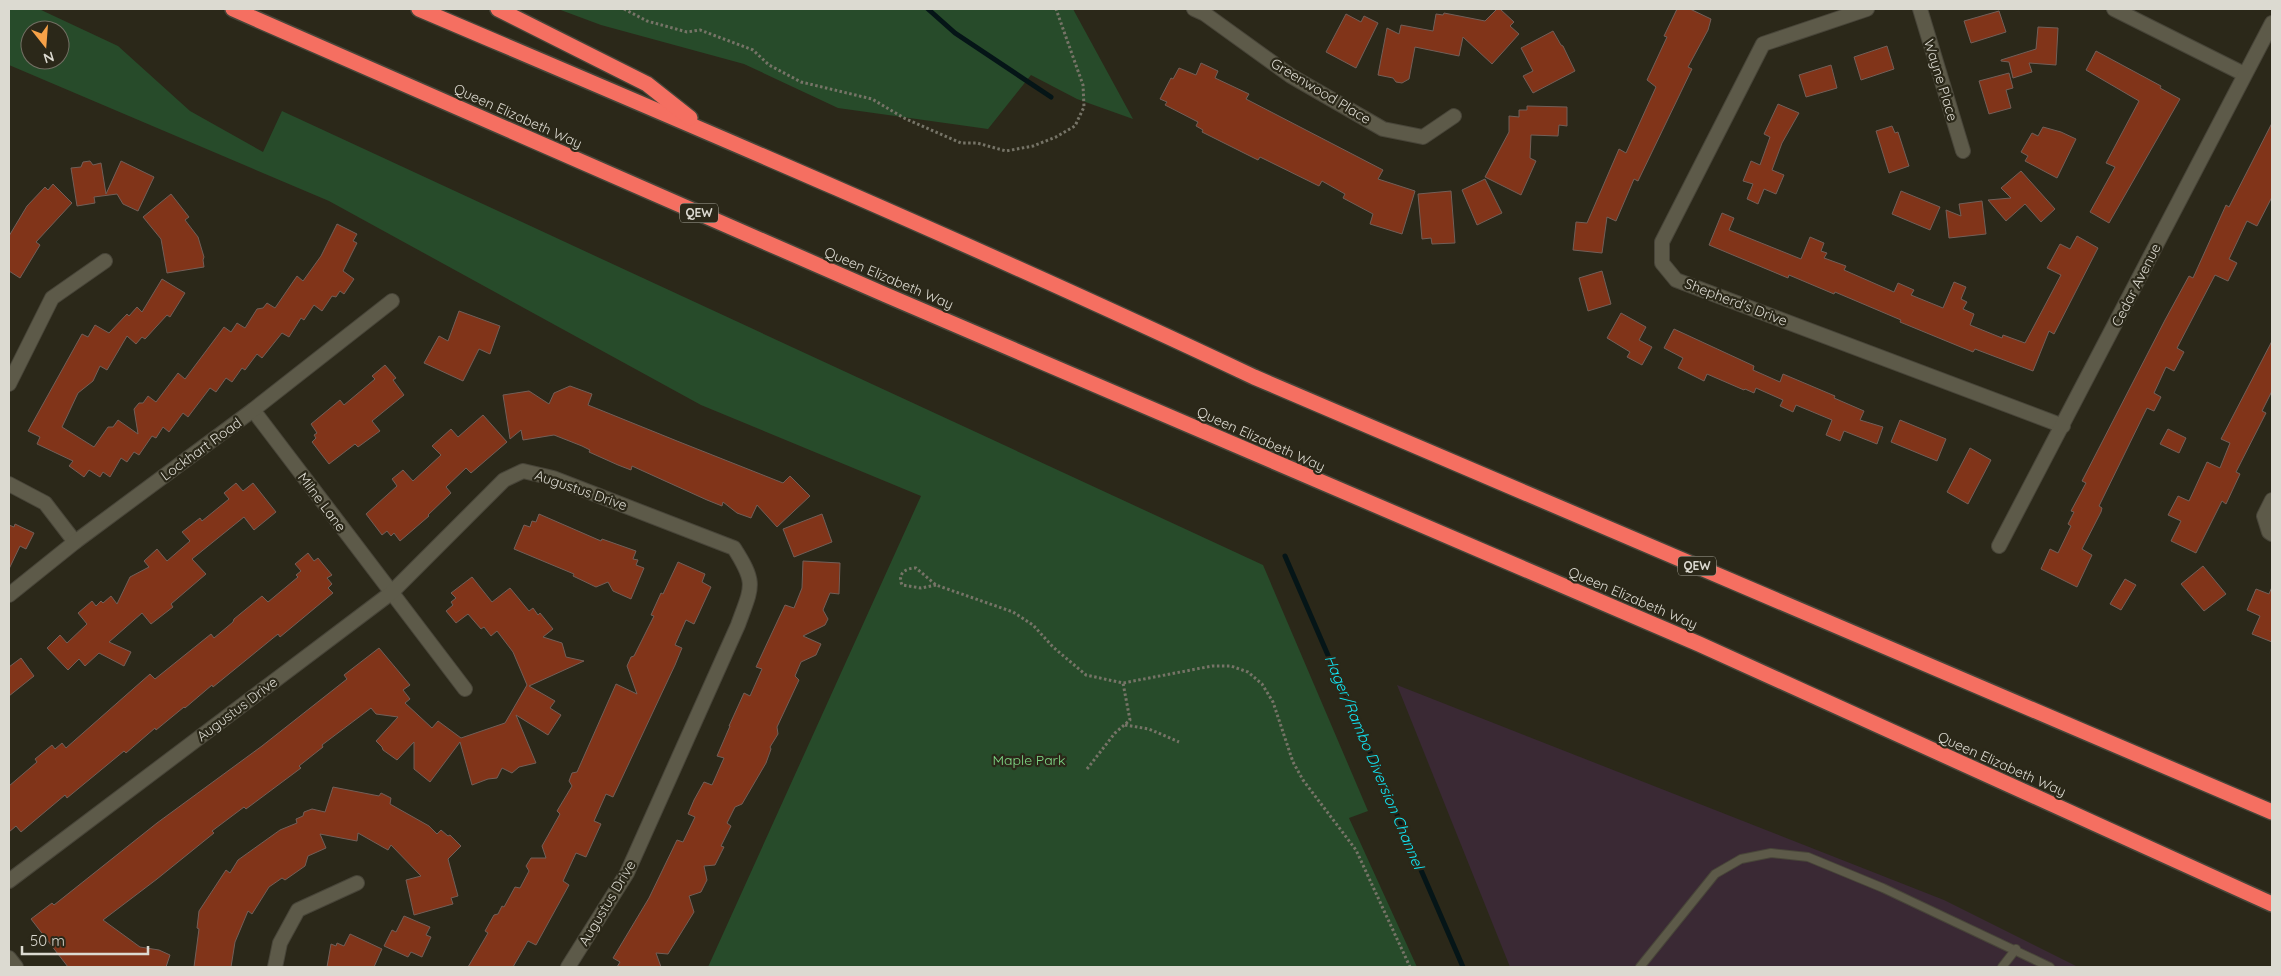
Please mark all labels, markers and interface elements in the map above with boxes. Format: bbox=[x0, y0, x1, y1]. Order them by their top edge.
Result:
north arrow bbox=[20, 20, 70, 70]
street label: Wayne Place bbox=[1920, 37, 1962, 123]
text: N bbox=[41, 47, 56, 68]
street label: Greenwood Place bbox=[1268, 54, 1374, 128]
street label: Queen Elizabeth Way bbox=[451, 80, 585, 152]
road number: QEW bbox=[680, 204, 718, 222]
street label: Cedar Avenue bbox=[2107, 240, 2165, 330]
street label: Queen Elizabeth Way bbox=[822, 243, 956, 313]
street label: Shepherd's Drive bbox=[1682, 274, 1790, 330]
street label: Queen Elizabeth Way bbox=[1194, 403, 1328, 475]
street label: Lockhart Road bbox=[157, 414, 245, 484]
street label: Augustus Drive bbox=[532, 466, 630, 514]
street label: Milne Lane bbox=[294, 469, 350, 535]
road number: QEW bbox=[1678, 556, 1716, 576]
street label: Queen Elizabeth Way bbox=[1566, 563, 1700, 633]
water label: Hager/Rambo Diversion Channel bbox=[1321, 652, 1429, 873]
street label: Augustus Drive bbox=[193, 673, 281, 745]
street label: Queen Elizabeth Way bbox=[1935, 728, 2069, 800]
park label: Maple Park bbox=[993, 751, 1066, 769]
street label: Augustus Drive bbox=[574, 857, 640, 949]
scale bar bbox=[22, 924, 149, 956]
text: 50 m bbox=[30, 931, 65, 950]

